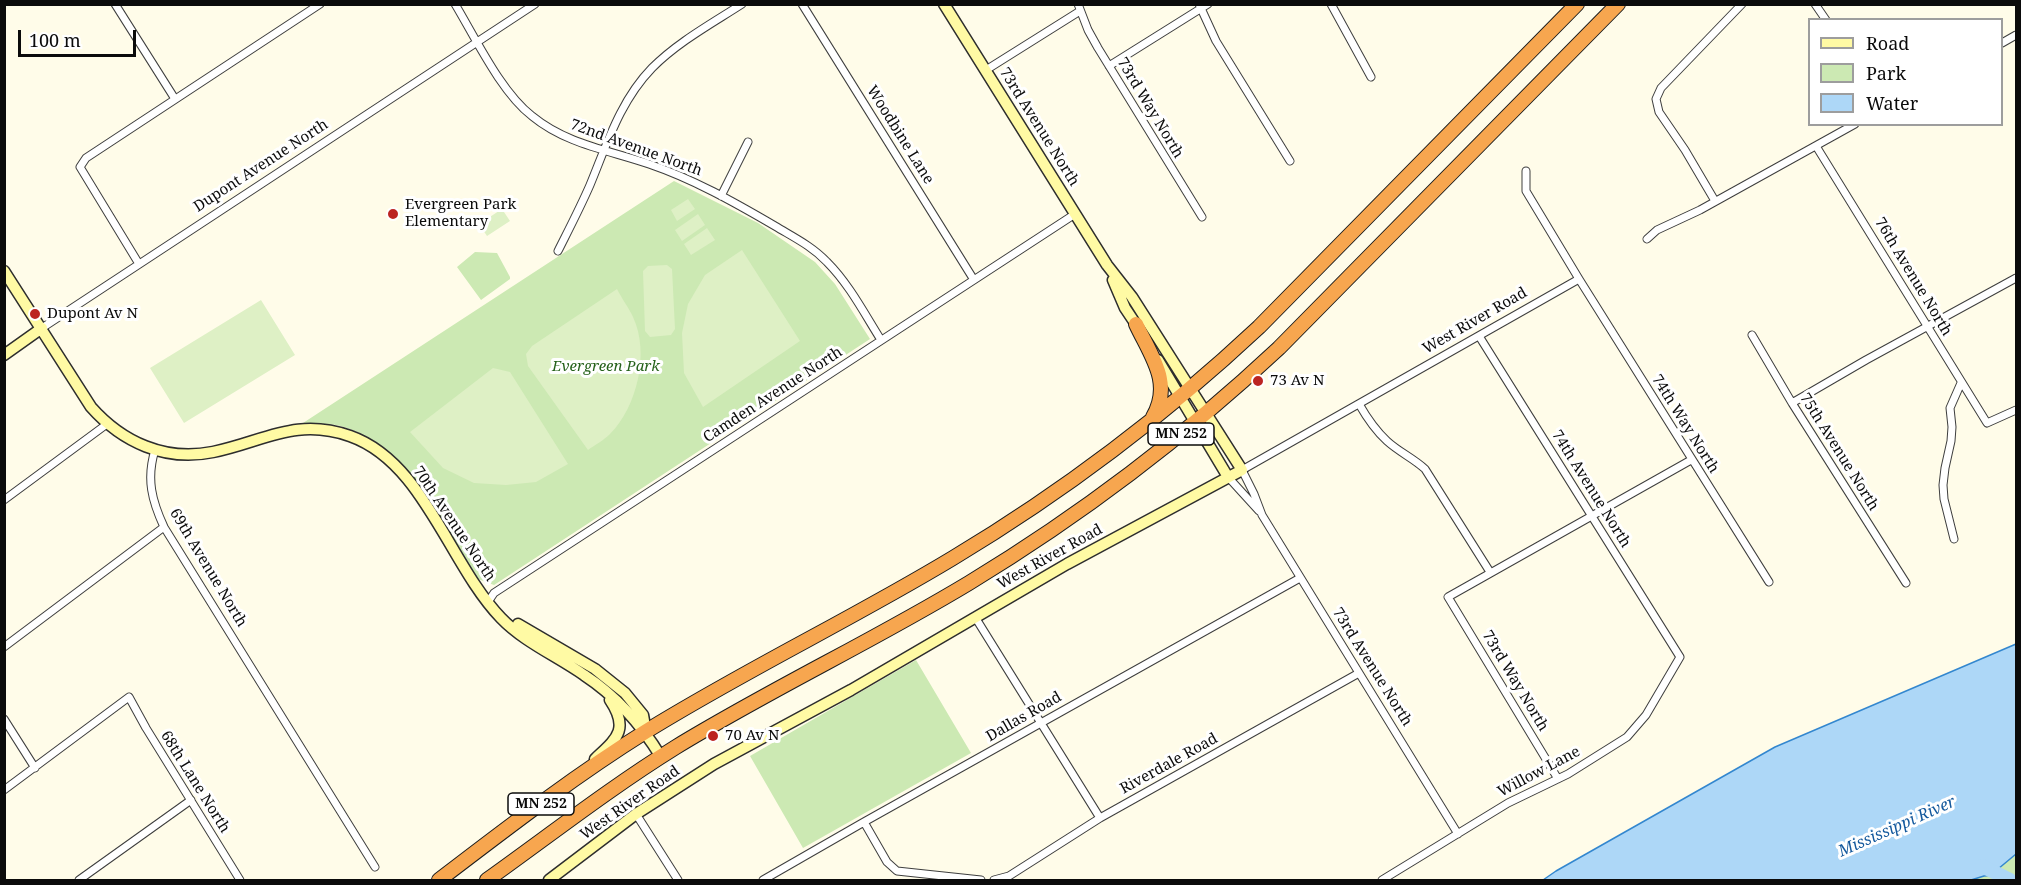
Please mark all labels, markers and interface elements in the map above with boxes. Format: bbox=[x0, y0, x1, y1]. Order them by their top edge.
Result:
scale bar bbox=[21, 18, 140, 56]
legend bbox=[1808, 18, 2003, 126]
text: 100 m bbox=[29, 28, 81, 52]
text: Road bbox=[1866, 31, 1909, 55]
street label: 73rd Way North bbox=[1113, 54, 1187, 162]
text: Park bbox=[1866, 61, 1906, 85]
street label: 73rd Avenue North bbox=[995, 64, 1083, 190]
street label: Woodbine Lane bbox=[863, 83, 937, 187]
text: Water bbox=[1866, 91, 1918, 115]
street label: Dupont Avenue North bbox=[190, 116, 332, 216]
street label: 72nd Avenue North bbox=[568, 116, 704, 180]
place label: Evergreen Park Elementary bbox=[405, 196, 516, 231]
marker: Evergreen Park Elementary bbox=[386, 207, 400, 221]
street label: 76th Avenue North bbox=[1871, 215, 1955, 339]
street label: West River Road bbox=[1420, 284, 1530, 358]
place label: Dupont Av N bbox=[47, 305, 138, 323]
marker: Dupont Av N bbox=[28, 307, 42, 321]
street label: Camden Avenue North bbox=[700, 343, 846, 447]
park label: Evergreen Park bbox=[552, 358, 660, 376]
street label: 74th Way North bbox=[1648, 371, 1722, 477]
place label: 73 Av N bbox=[1270, 372, 1324, 390]
marker: 73 Av N bbox=[1251, 374, 1265, 388]
street label: 75th Avenue North bbox=[1796, 390, 1882, 514]
road number: MN 252 bbox=[1148, 423, 1214, 445]
street label: 74th Avenue North bbox=[1548, 427, 1634, 551]
street label: 70th Avenue North bbox=[409, 463, 499, 585]
street label: 69th Avenue North bbox=[166, 506, 250, 630]
street label: West River Road bbox=[994, 521, 1106, 593]
street label: 73rd Avenue North bbox=[1328, 604, 1416, 730]
street label: 73rd Way North bbox=[1478, 627, 1552, 735]
street label: Dallas Road bbox=[983, 688, 1065, 746]
place label: 70 Av N bbox=[725, 727, 779, 745]
street label: 68th Lane North bbox=[156, 728, 234, 836]
marker: 70 Av N bbox=[706, 729, 720, 743]
street label: Riverdale Road bbox=[1117, 730, 1221, 798]
street label: Willow Lane bbox=[1495, 743, 1583, 801]
street label: West River Road bbox=[577, 762, 683, 844]
road number: MN 252 bbox=[508, 793, 574, 815]
water label: Mississippi River bbox=[1835, 793, 1959, 861]

